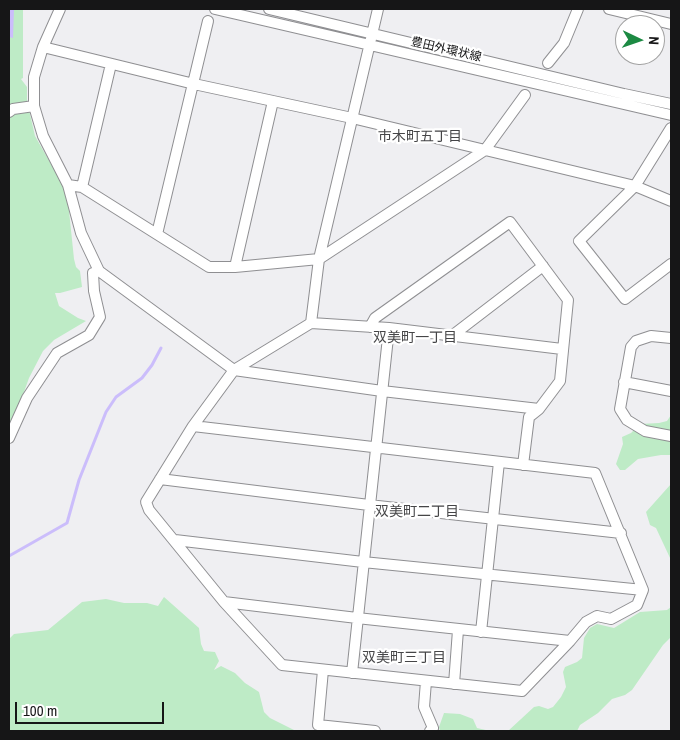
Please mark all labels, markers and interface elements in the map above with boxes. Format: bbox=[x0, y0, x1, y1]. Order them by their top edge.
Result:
north arrow bbox=[615, 15, 665, 65]
street label: 豊田外環状線 bbox=[409, 35, 483, 65]
text: N bbox=[645, 36, 663, 45]
district label: 市木町五丁目 bbox=[378, 129, 462, 145]
district label: 双美町一丁目 bbox=[373, 330, 457, 346]
district label: 双美町二丁目 bbox=[375, 504, 459, 520]
district label: 双美町三丁目 bbox=[362, 650, 446, 666]
scale bar bbox=[18, 692, 166, 724]
text: 100 m bbox=[23, 700, 57, 721]

